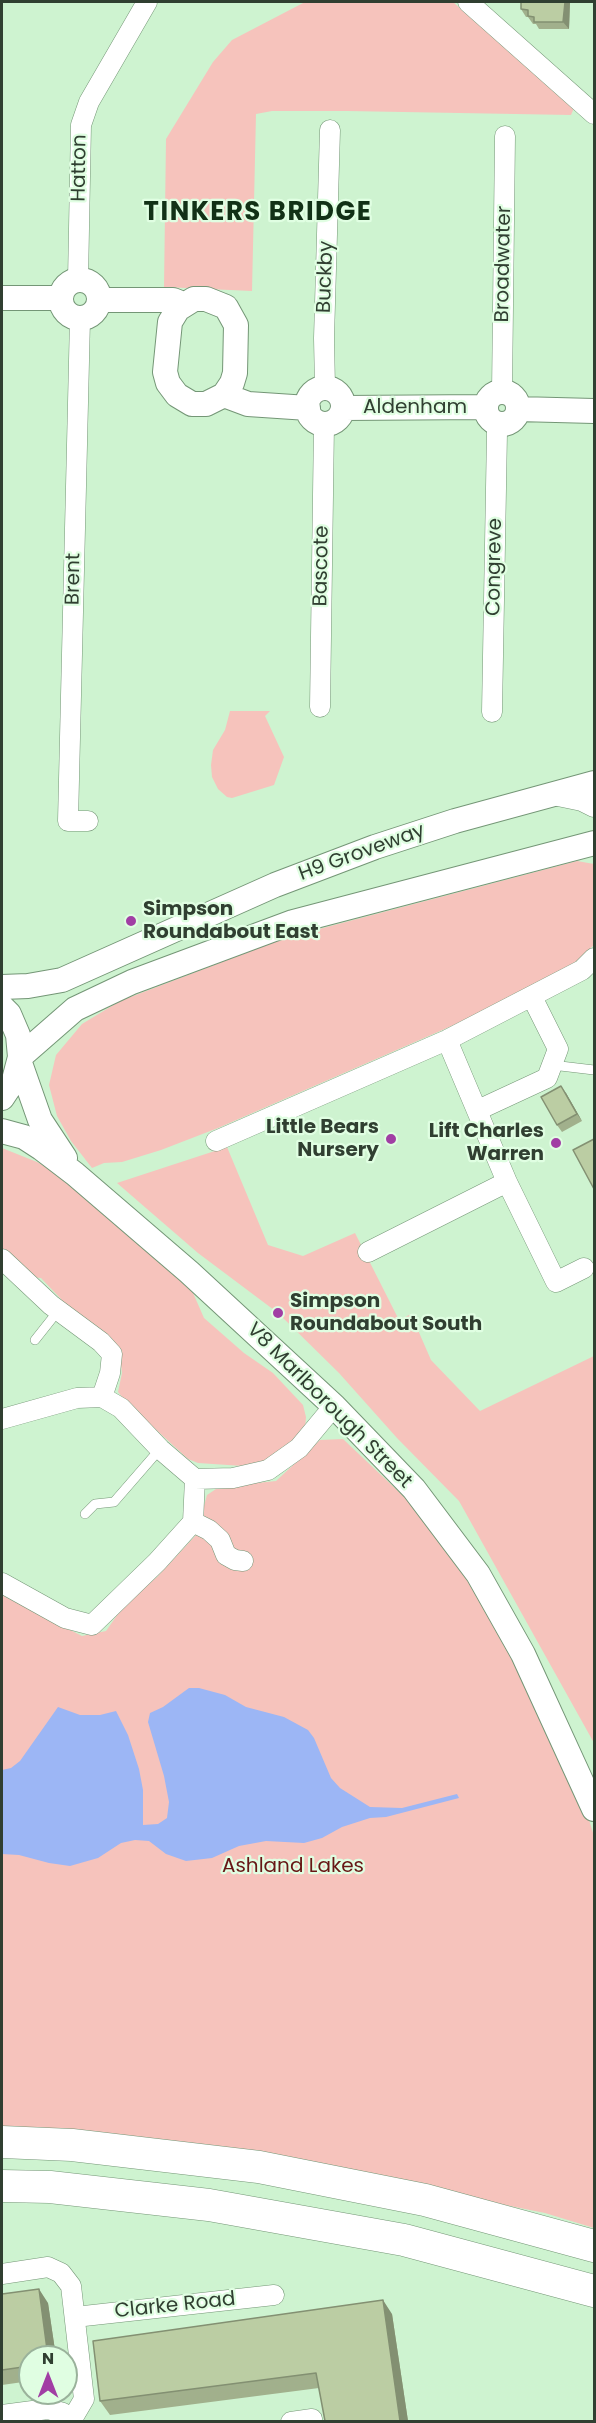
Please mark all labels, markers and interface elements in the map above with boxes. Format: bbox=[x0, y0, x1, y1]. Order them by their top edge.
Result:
street label: Hatton bbox=[67, 134, 93, 202]
district label: TINKERS BRIDGE bbox=[144, 197, 372, 229]
street label: Broadwater bbox=[491, 205, 517, 323]
street label: Buckby bbox=[313, 240, 339, 314]
street label: Aldenham bbox=[363, 396, 467, 420]
street label: Congreve bbox=[482, 518, 508, 616]
street label: Bascote bbox=[309, 525, 335, 607]
street label: Brent bbox=[62, 553, 86, 605]
street label: H9 Groveway bbox=[296, 819, 428, 887]
place label: Simpson Roundabout East bbox=[143, 898, 319, 945]
marker: Simpson Roundabout East bbox=[124, 914, 138, 928]
place label: Little Bears Nursery bbox=[266, 1116, 379, 1163]
place label: Lift Charles Warren bbox=[429, 1120, 544, 1167]
marker: Little Bears Nursery bbox=[384, 1132, 398, 1146]
marker: Lift Charles Warren bbox=[549, 1136, 563, 1150]
place label: Simpson Roundabout South bbox=[290, 1290, 482, 1337]
marker: Simpson Roundabout South bbox=[271, 1306, 285, 1320]
street label: V8 Marlborough Street bbox=[241, 1318, 417, 1494]
park label: Ashland Lakes bbox=[222, 1855, 364, 1879]
street label: Clarke Road bbox=[113, 2288, 237, 2324]
north arrow bbox=[18, 2345, 78, 2405]
text: N bbox=[42, 2347, 54, 2370]

